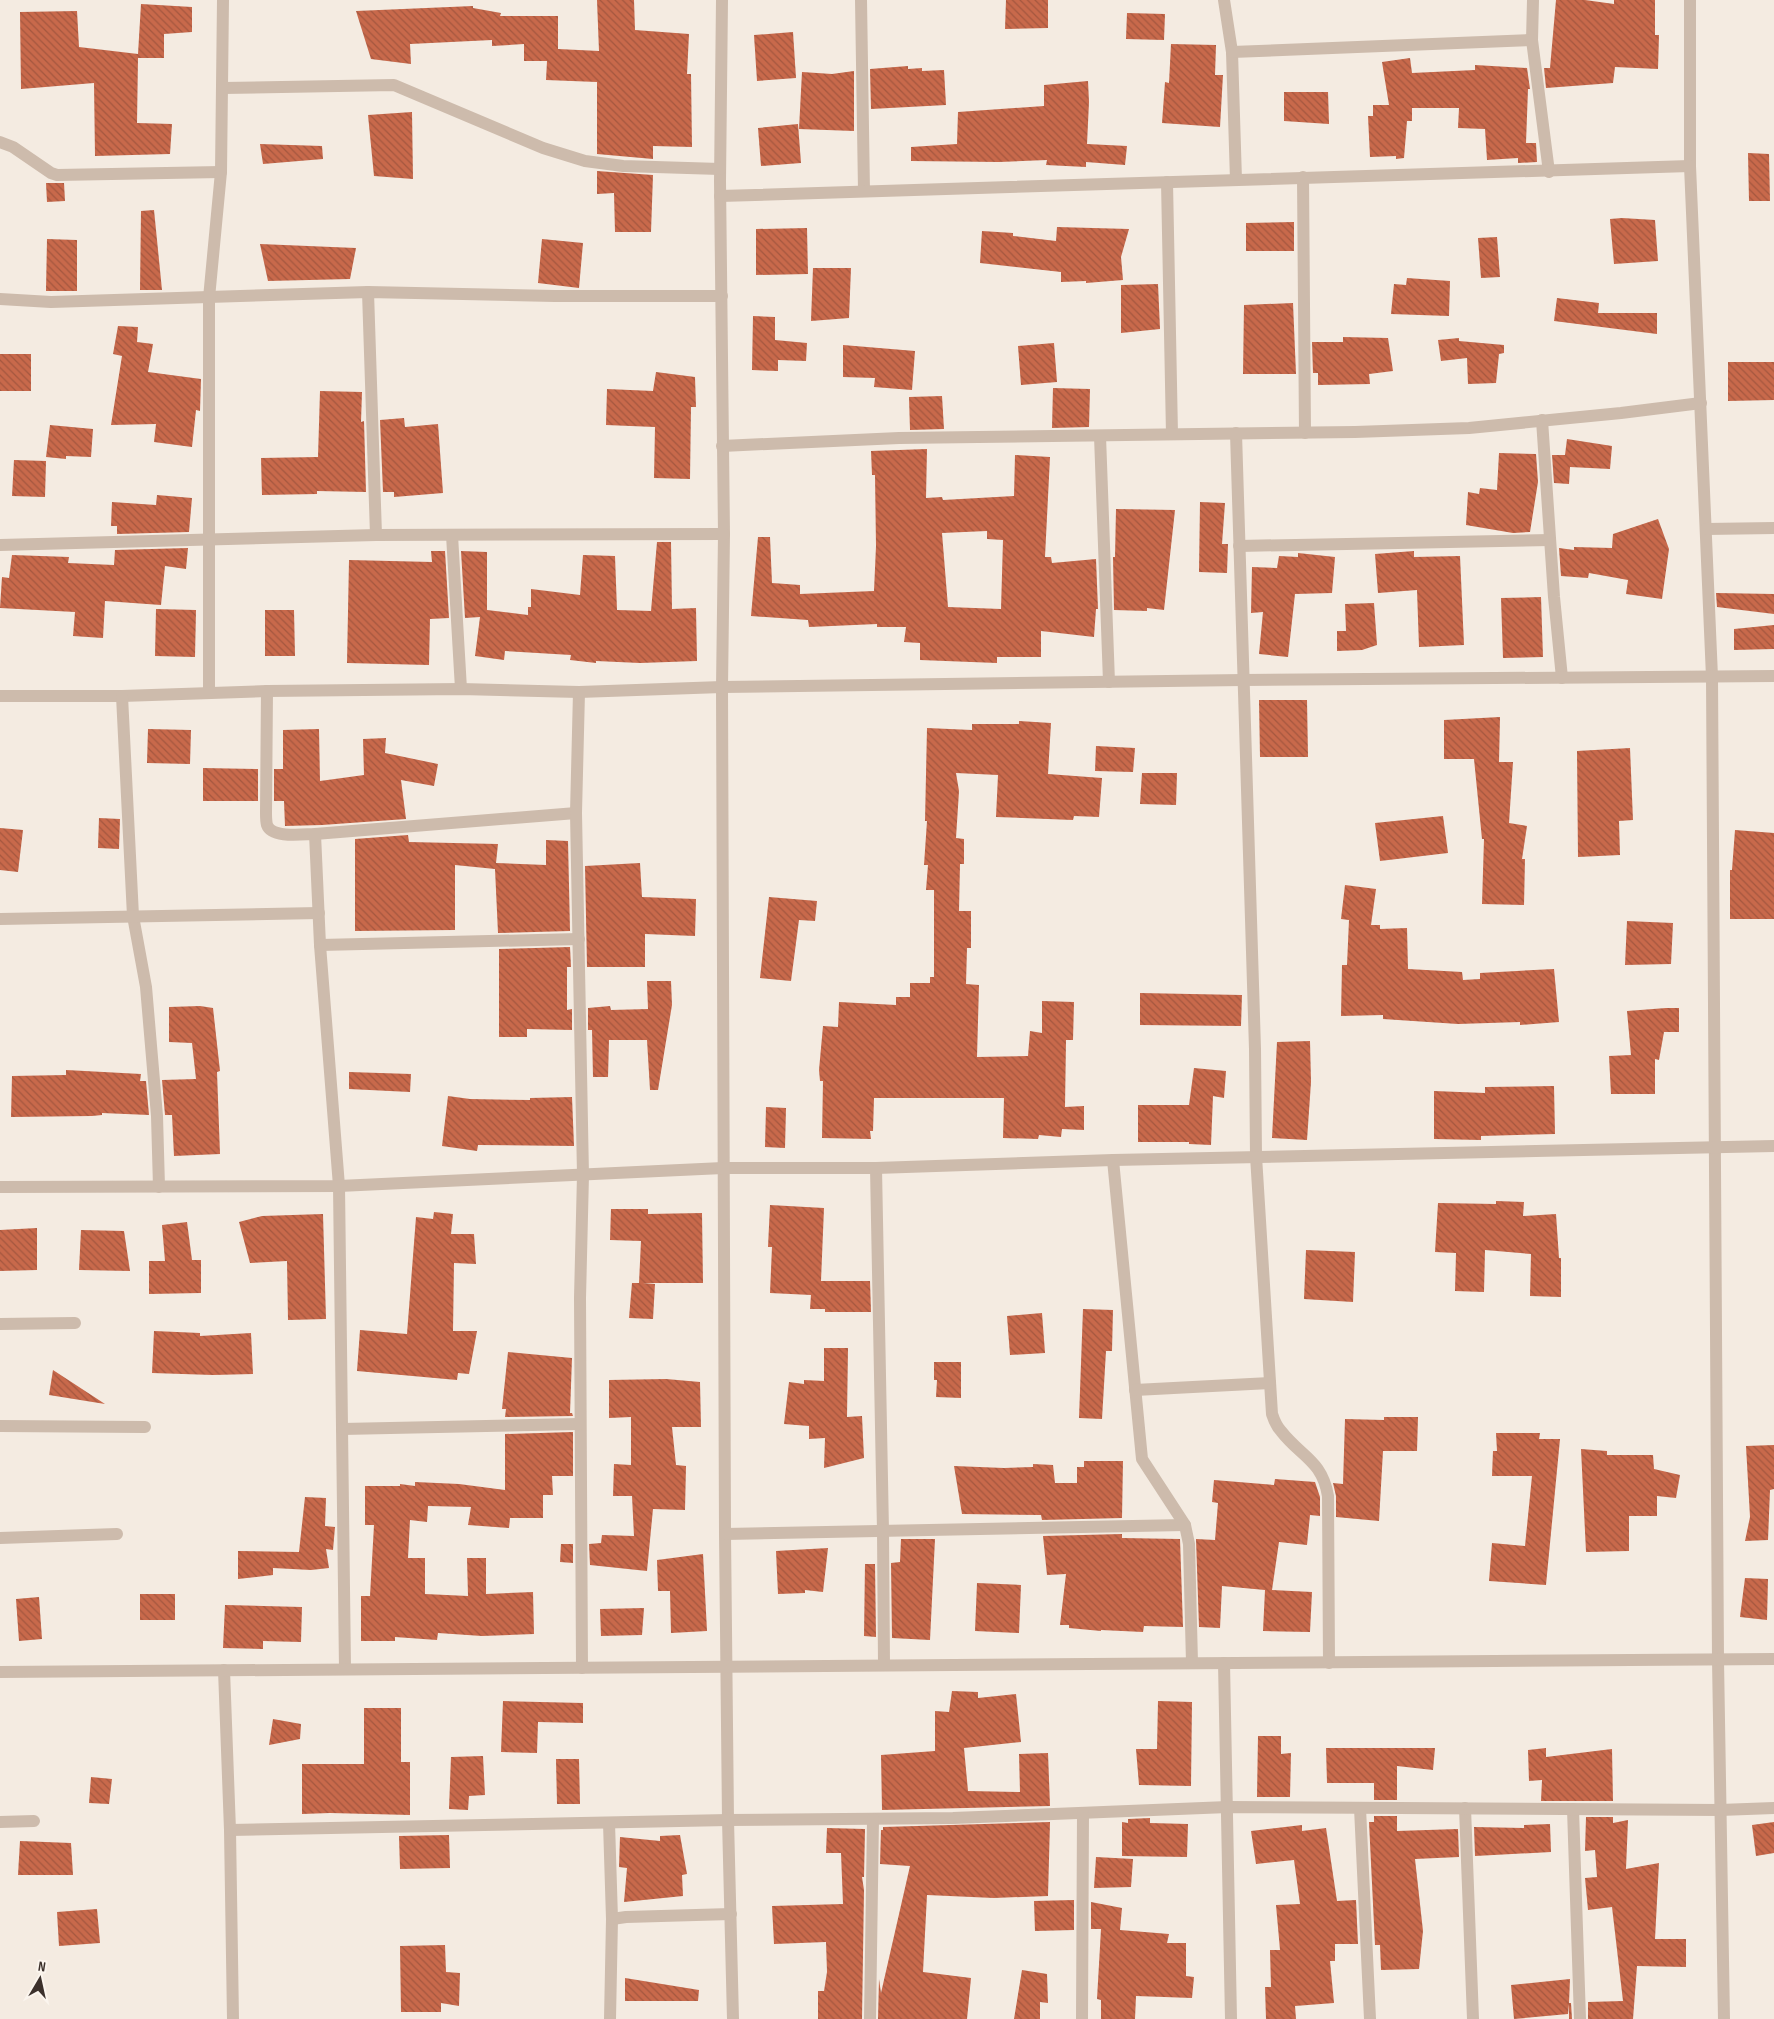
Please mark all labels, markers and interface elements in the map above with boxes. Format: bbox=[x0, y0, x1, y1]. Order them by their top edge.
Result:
north arrow bbox=[15, 1954, 65, 2004]
text: N bbox=[37, 1958, 47, 1976]

